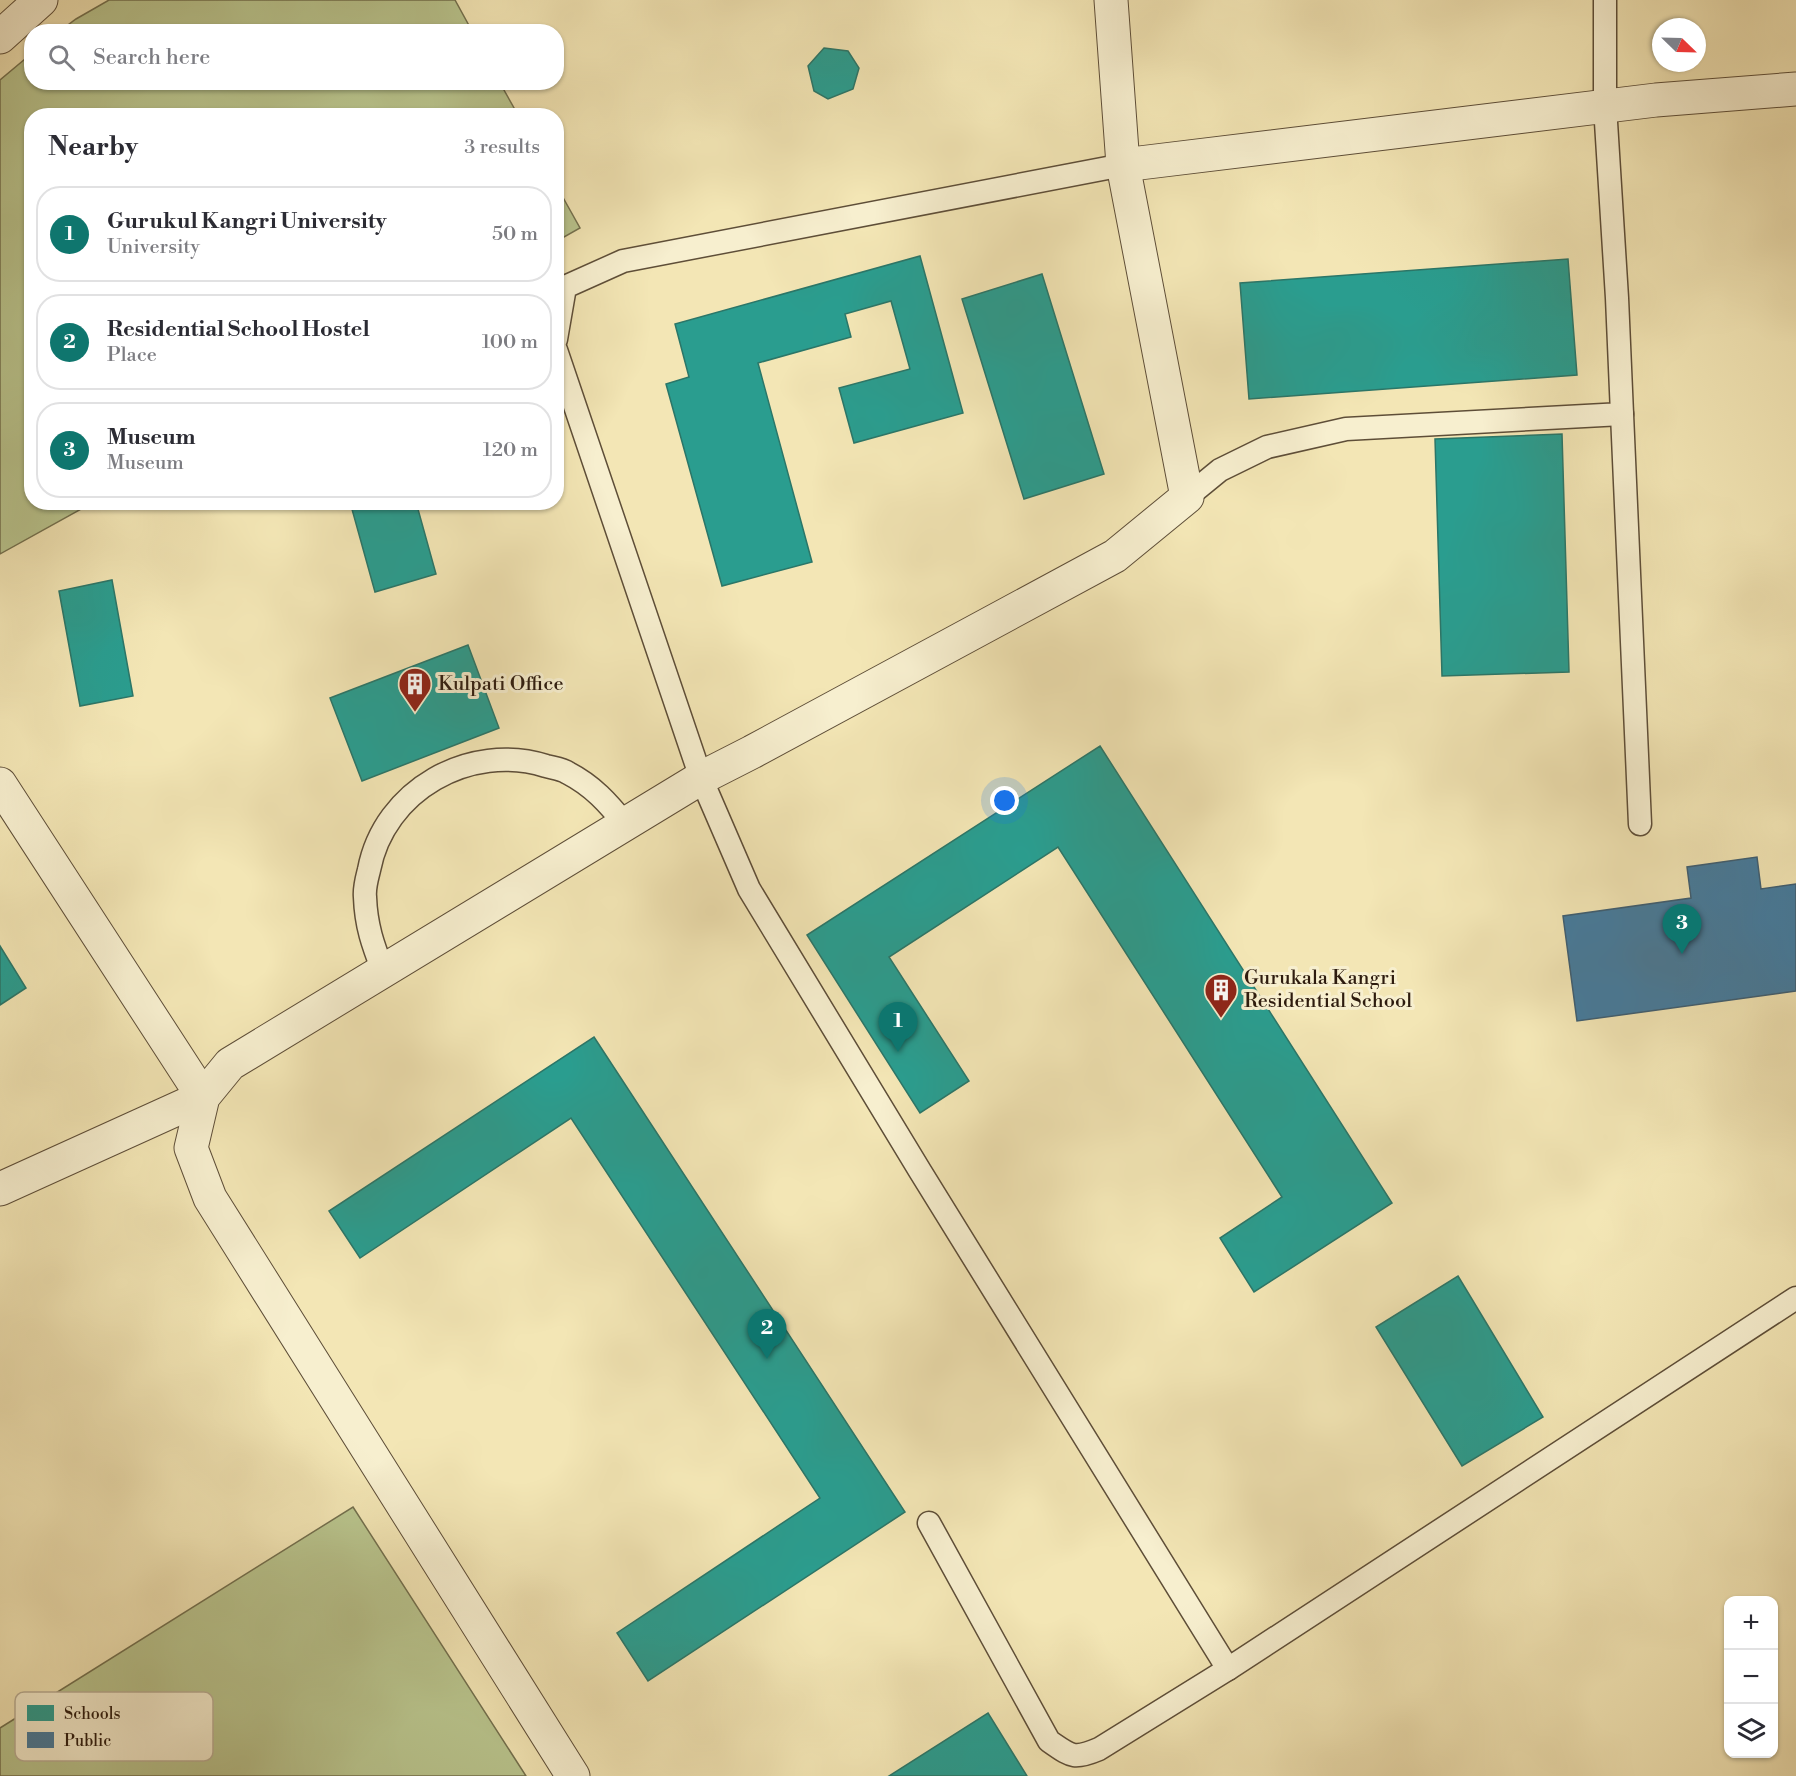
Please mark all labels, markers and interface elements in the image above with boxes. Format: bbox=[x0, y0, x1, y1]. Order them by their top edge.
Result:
north arrow bbox=[1652, 18, 1706, 72]
search box bbox=[24, 24, 564, 90]
icon: search bbox=[45, 41, 78, 74]
text: Search here bbox=[93, 44, 210, 71]
text: Nearby bbox=[48, 131, 138, 163]
text: 3 results bbox=[464, 135, 540, 160]
text: Gurukul Kangri University bbox=[107, 208, 387, 235]
text: 1 bbox=[65, 222, 74, 247]
text: 50 m bbox=[492, 222, 538, 247]
text: University bbox=[107, 235, 200, 260]
text: Residential School Hostel bbox=[107, 316, 370, 343]
text: 2 bbox=[63, 330, 76, 355]
text: 100 m bbox=[482, 330, 538, 355]
text: Place bbox=[107, 343, 157, 368]
text: Museum bbox=[107, 424, 196, 451]
text: 3 bbox=[63, 438, 76, 463]
text: 120 m bbox=[483, 438, 538, 463]
text: Museum bbox=[107, 451, 184, 476]
building icon: Kulpati Office bbox=[397, 666, 433, 713]
place label: Kulpati Office bbox=[438, 672, 563, 697]
your location bbox=[990, 786, 1019, 815]
pin: 3 bbox=[1662, 904, 1702, 954]
place label: Gurukala Kangri Residential School bbox=[1244, 966, 1412, 1014]
building icon: Gurukala Kangri Residential School bbox=[1203, 972, 1239, 1019]
pin: 1 bbox=[878, 1002, 918, 1052]
pin: 2 bbox=[748, 1310, 786, 1359]
map controls bbox=[1724, 1596, 1778, 1758]
button: + bbox=[1724, 1596, 1778, 1650]
button: − bbox=[1724, 1650, 1778, 1704]
legend bbox=[15, 1692, 213, 1761]
text: Schools bbox=[64, 1704, 120, 1724]
button: layers bbox=[1724, 1704, 1778, 1758]
text: Public bbox=[64, 1731, 111, 1751]

